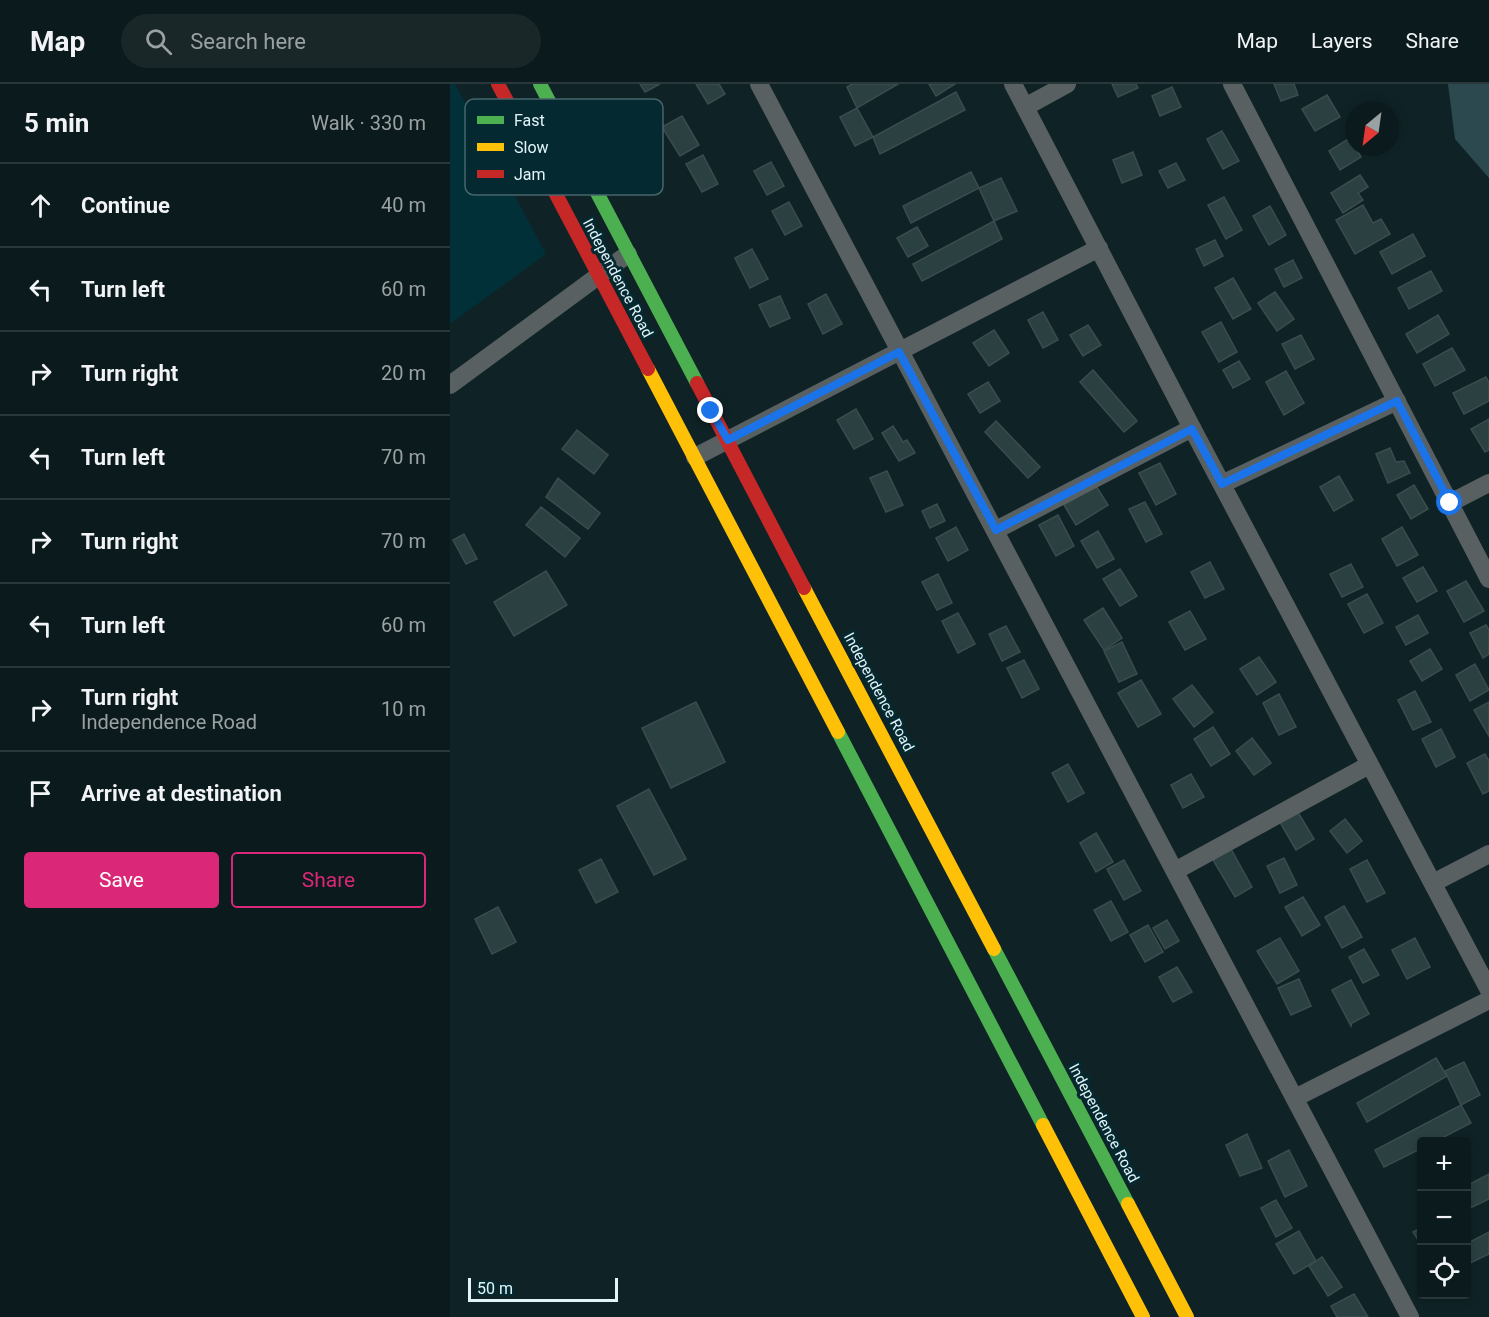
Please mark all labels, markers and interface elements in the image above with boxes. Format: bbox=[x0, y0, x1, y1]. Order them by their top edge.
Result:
search box bbox=[121, 14, 541, 68]
text: Map bbox=[30, 25, 85, 58]
icon: search bbox=[142, 25, 175, 58]
text: Search here bbox=[190, 29, 306, 54]
text: Map bbox=[1236, 29, 1278, 53]
text: Layers bbox=[1311, 29, 1372, 53]
text: Share bbox=[1405, 29, 1459, 53]
legend bbox=[465, 99, 663, 195]
north arrow bbox=[1345, 102, 1399, 156]
text: 5 min bbox=[24, 108, 89, 138]
text: Walk · 330 m bbox=[311, 111, 426, 135]
text: Fast bbox=[514, 111, 545, 130]
text: Slow bbox=[514, 138, 549, 157]
text: Jam bbox=[514, 165, 546, 184]
icon: ahead bbox=[24, 189, 57, 222]
text: Continue bbox=[81, 193, 170, 218]
text: 40 m bbox=[381, 193, 426, 217]
street label: Independence Road bbox=[579, 215, 657, 341]
icon: left bbox=[24, 273, 57, 306]
text: Turn left bbox=[81, 277, 165, 302]
text: 60 m bbox=[381, 277, 426, 301]
icon: right bbox=[24, 357, 57, 390]
text: Turn right bbox=[81, 361, 178, 386]
text: 20 m bbox=[381, 361, 426, 385]
route end bbox=[697, 397, 723, 423]
icon: left bbox=[24, 441, 57, 474]
text: Turn left bbox=[81, 445, 165, 470]
text: 70 m bbox=[381, 445, 426, 469]
route start bbox=[1436, 489, 1462, 515]
icon: right bbox=[24, 525, 57, 558]
text: Turn right bbox=[81, 529, 178, 554]
text: 70 m bbox=[381, 529, 426, 553]
icon: left bbox=[24, 609, 57, 642]
text: Turn left bbox=[81, 613, 165, 638]
text: 60 m bbox=[381, 613, 426, 637]
street label: Independence Road bbox=[840, 629, 918, 755]
text: Turn right bbox=[81, 685, 178, 710]
icon: right bbox=[24, 693, 57, 726]
text: 10 m bbox=[381, 697, 426, 721]
text: Independence Road bbox=[81, 710, 257, 734]
icon: arrive bbox=[24, 777, 57, 810]
text: Arrive at destination bbox=[81, 781, 282, 806]
button: Save bbox=[24, 852, 219, 908]
button: Share bbox=[231, 852, 426, 908]
street label: Independence Road bbox=[1065, 1060, 1143, 1186]
map controls bbox=[1417, 1137, 1471, 1299]
button: + bbox=[1417, 1137, 1471, 1191]
button: − bbox=[1417, 1191, 1471, 1245]
button: locate bbox=[1417, 1245, 1471, 1299]
scale bar bbox=[468, 1275, 618, 1302]
text: 50 m bbox=[477, 1279, 513, 1298]

